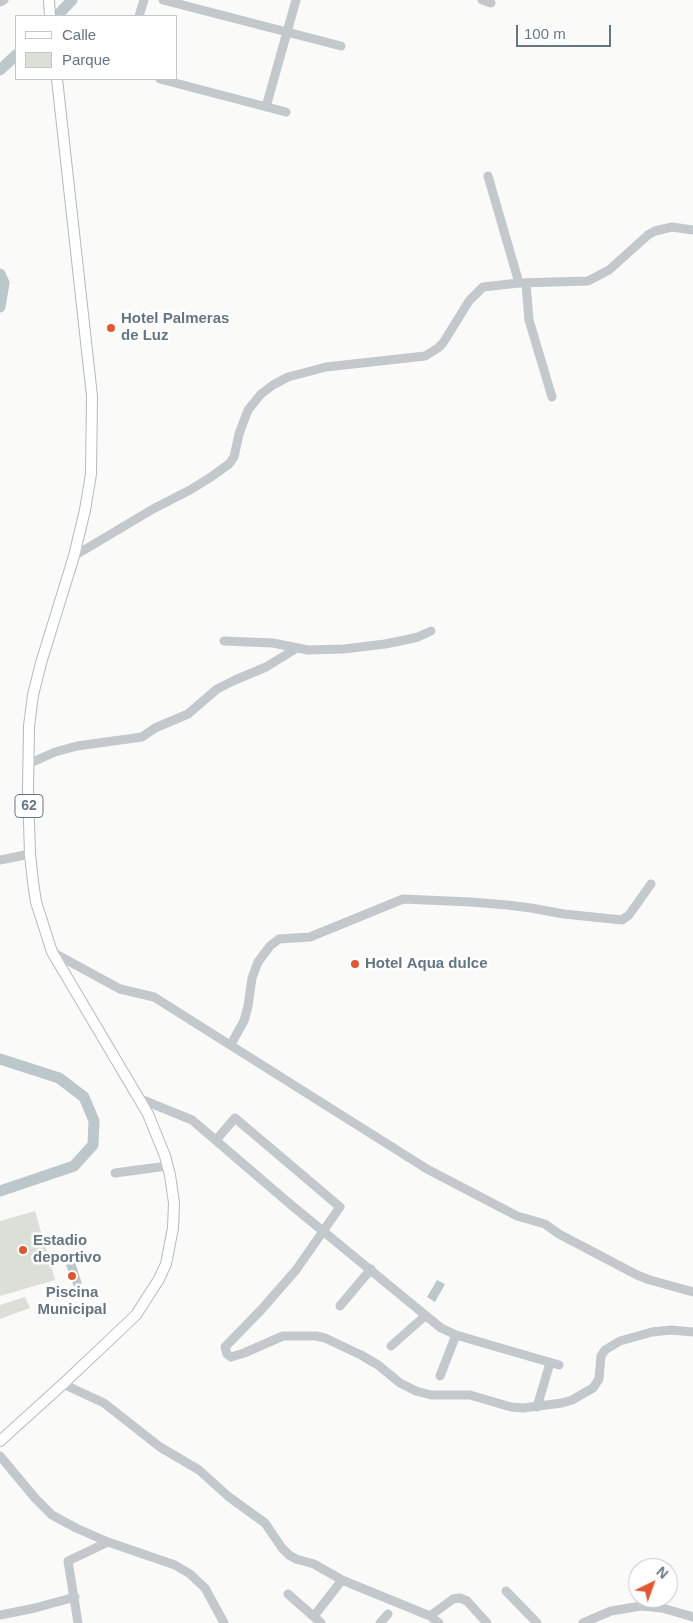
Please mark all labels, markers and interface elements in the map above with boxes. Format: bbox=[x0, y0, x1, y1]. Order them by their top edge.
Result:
legend bbox=[15, 15, 178, 80]
scale bar bbox=[518, 15, 613, 47]
text: 100 m bbox=[524, 25, 566, 42]
text: Calle bbox=[62, 26, 96, 43]
text: Parque bbox=[62, 51, 110, 68]
place label: Hotel Palmeras de Luz bbox=[121, 310, 229, 345]
marker: Hotel Palmeras de Luz bbox=[105, 322, 117, 334]
road number: 62 bbox=[15, 794, 43, 818]
place label: Hotel Aqua dulce bbox=[365, 955, 488, 973]
marker: Hotel Aqua dulce bbox=[349, 958, 361, 970]
place label: Estadio deportivo bbox=[33, 1232, 101, 1267]
marker: Estadio deportivo bbox=[17, 1244, 29, 1256]
marker: Piscina Municipal bbox=[66, 1270, 78, 1282]
place label: Piscina Municipal bbox=[37, 1284, 107, 1319]
north arrow bbox=[628, 1558, 678, 1608]
text: N bbox=[653, 1563, 671, 1582]

